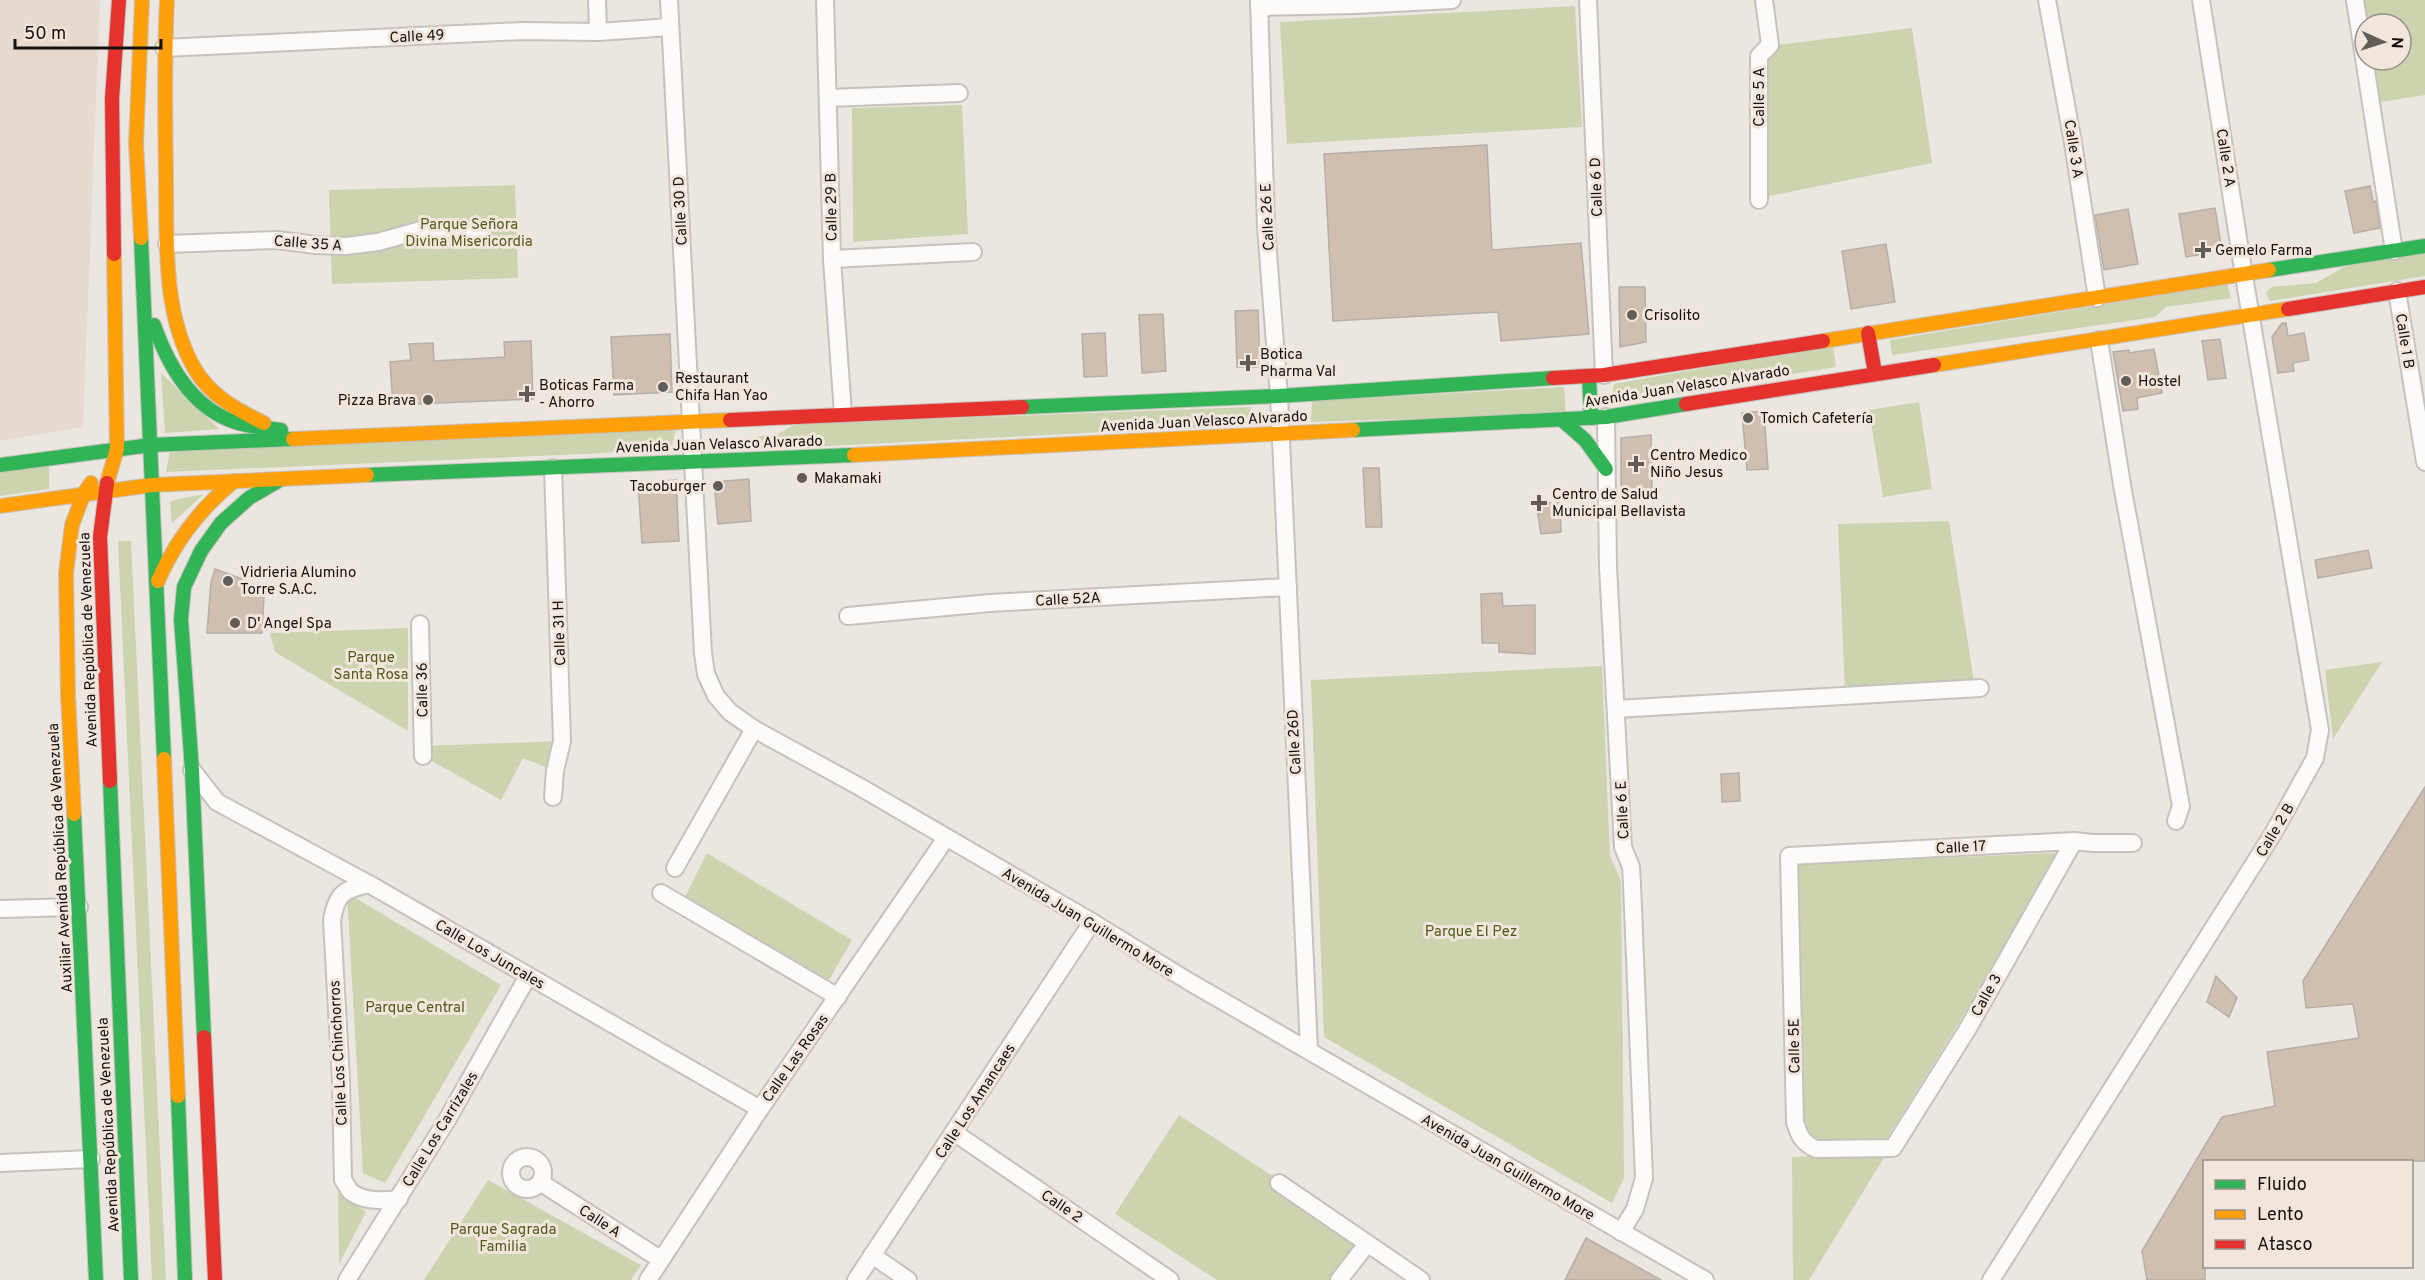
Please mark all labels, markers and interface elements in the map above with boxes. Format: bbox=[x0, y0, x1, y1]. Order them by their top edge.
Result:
scale bar bbox=[15, 12, 160, 50]
north arrow bbox=[2353, 12, 2413, 72]
text: 50 m bbox=[24, 23, 66, 46]
street label: Calle 49 bbox=[389, 27, 445, 48]
text: N bbox=[2386, 36, 2406, 49]
street label: Calle 5 A bbox=[1751, 67, 1770, 127]
street label: Calle 3 A bbox=[2059, 119, 2087, 180]
street label: Calle 2 A bbox=[2210, 127, 2239, 189]
street label: Calle 6 D bbox=[1587, 157, 1608, 217]
street label: Calle 29 B bbox=[822, 173, 843, 241]
street label: Calle 30 D bbox=[670, 176, 693, 246]
street label: Calle 26 E bbox=[1257, 183, 1280, 251]
park label: Parque Señora Divina Misericordia bbox=[405, 216, 533, 252]
street label: Calle 35 A bbox=[273, 233, 343, 256]
place label: Gemelo Farma bbox=[2215, 242, 2312, 261]
marker: Gemelo Farma bbox=[2196, 243, 2210, 257]
place label: Crisolito bbox=[1644, 307, 1700, 326]
marker: Crisolito bbox=[1625, 308, 1639, 322]
street label: Calle 1 B bbox=[2390, 312, 2417, 370]
place label: Botica Pharma Val bbox=[1260, 346, 1336, 382]
marker: Botica Pharma Val bbox=[1241, 356, 1255, 370]
street label: Avenida Juan Velasco Alvarado bbox=[1583, 362, 1791, 413]
place label: Restaurant Chifa Han Yao bbox=[675, 370, 768, 406]
place label: Hostel bbox=[2138, 373, 2181, 392]
marker: Hostel bbox=[2119, 374, 2133, 388]
place label: Boticas Farma - Ahorro bbox=[539, 377, 634, 413]
marker: Restaurant Chifa Han Yao bbox=[656, 380, 670, 394]
marker: Boticas Farma - Ahorro bbox=[520, 387, 534, 401]
place label: Pizza Brava bbox=[338, 392, 416, 411]
marker: Pizza Brava bbox=[421, 393, 435, 407]
street label: Avenida Juan Velasco Alvarado bbox=[1100, 408, 1308, 437]
place label: Tomich Cafetería bbox=[1760, 410, 1873, 429]
marker: Tomich Cafetería bbox=[1741, 411, 1755, 425]
street label: Avenida Juan Velasco Alvarado bbox=[615, 432, 823, 459]
place label: Centro Medico Niño Jesus bbox=[1650, 447, 1747, 483]
marker: Centro Medico Niño Jesus bbox=[1627, 455, 1645, 473]
place label: Makamaki bbox=[814, 470, 882, 489]
marker: Makamaki bbox=[795, 471, 809, 485]
place label: Tacoburger bbox=[629, 478, 706, 497]
marker: Tacoburger bbox=[711, 479, 725, 493]
place label: Centro de Salud Municipal Bellavista bbox=[1552, 486, 1686, 522]
marker: Centro de Salud Municipal Bellavista bbox=[1530, 494, 1548, 512]
street label: Avenida República de Venezuela bbox=[76, 532, 103, 748]
place label: Vidrieria Alumino Torre S.A.C. bbox=[240, 564, 356, 600]
marker: Vidrieria Alumino Torre S.A.C. bbox=[221, 574, 235, 588]
street label: Calle 52A bbox=[1035, 589, 1101, 612]
street label: Calle 31 H bbox=[550, 600, 571, 666]
place label: D' Angel Spa bbox=[247, 615, 332, 634]
marker: D' Angel Spa bbox=[228, 616, 242, 630]
park label: Parque Santa Rosa bbox=[334, 649, 408, 685]
street label: Calle 36 bbox=[414, 662, 433, 718]
street label: Calle 26D bbox=[1284, 709, 1307, 775]
street label: Auxiliar Avenida República de Venezuela bbox=[45, 722, 78, 993]
street label: Calle 6 E bbox=[1612, 780, 1635, 840]
street label: Calle 2 B bbox=[2253, 800, 2300, 861]
street label: Calle 17 bbox=[1935, 838, 1987, 859]
street label: Avenida Juan Guillermo More bbox=[998, 864, 1177, 982]
street label: Calle Los Juncales bbox=[431, 916, 548, 994]
park label: Parque El Pez bbox=[1425, 923, 1517, 942]
street label: Calle 3 bbox=[1968, 971, 2007, 1020]
street label: Calle Los Chinchorros bbox=[326, 980, 353, 1126]
park label: Parque Central bbox=[365, 999, 465, 1018]
street label: Calle Las Rosas bbox=[759, 1011, 834, 1107]
street label: Avenida República de Venezuela bbox=[94, 1017, 125, 1233]
street label: Calle 5E bbox=[1786, 1018, 1805, 1074]
street label: Calle Los Amancaes bbox=[932, 1041, 1021, 1163]
street label: Calle Los Carrizales bbox=[399, 1068, 483, 1191]
street label: Avenida Juan Guillermo More bbox=[1417, 1111, 1597, 1226]
legend bbox=[2203, 1160, 2413, 1268]
text: Fluido bbox=[2257, 1174, 2307, 1197]
street label: Calle 2 bbox=[1037, 1186, 1086, 1228]
street label: Calle A bbox=[574, 1202, 624, 1243]
text: Lento bbox=[2257, 1204, 2303, 1227]
park label: Parque Sagrada Familia bbox=[450, 1221, 556, 1257]
text: Atasco bbox=[2257, 1234, 2313, 1257]

